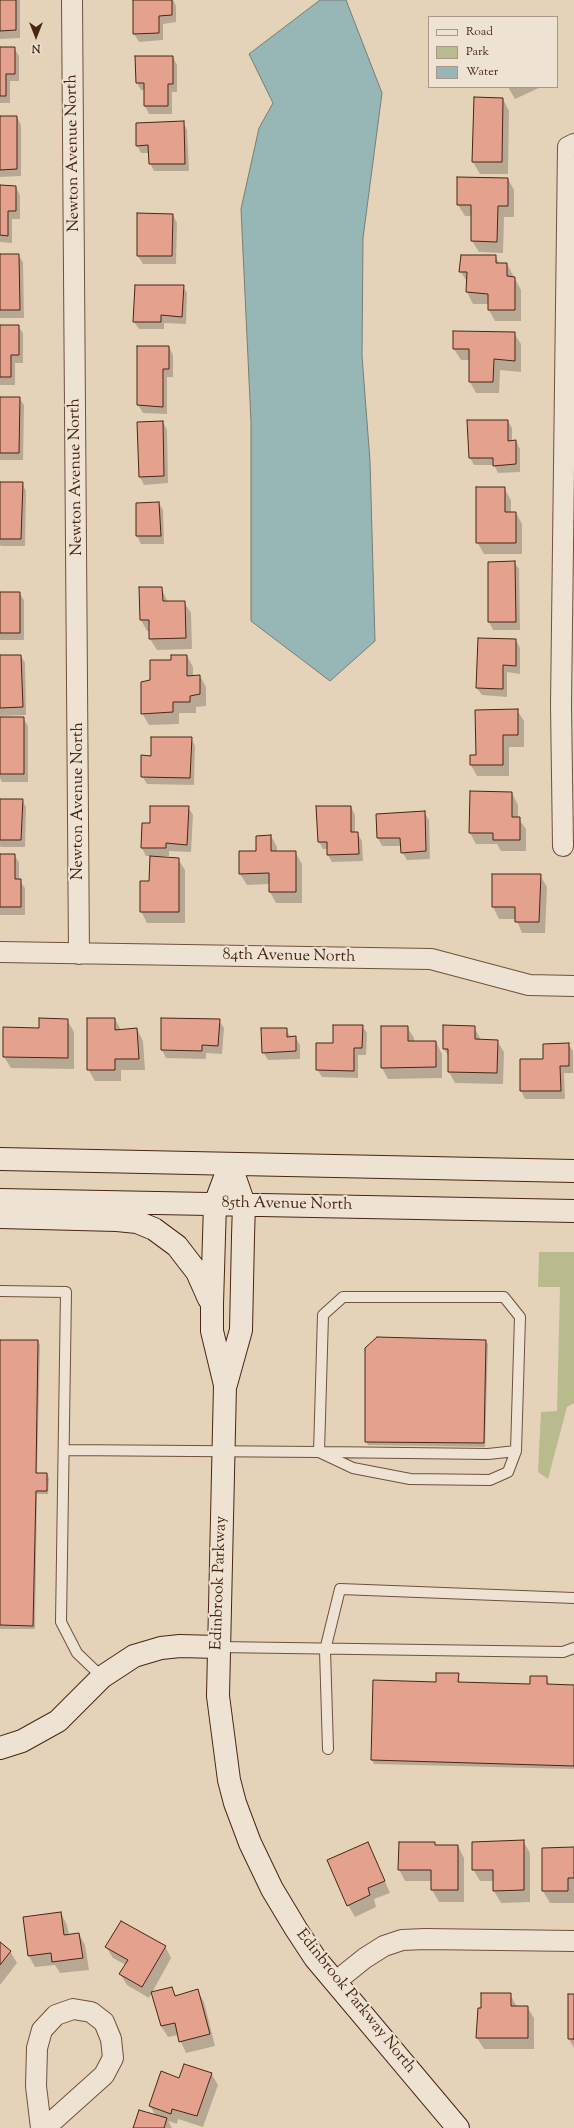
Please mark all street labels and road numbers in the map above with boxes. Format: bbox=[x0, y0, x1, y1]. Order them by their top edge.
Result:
street label: Newton Avenue North bbox=[63, 74, 85, 232]
street label: Newton Avenue North bbox=[66, 398, 88, 556]
street label: Newton Avenue North bbox=[69, 722, 89, 880]
street label: 84th Avenue North bbox=[222, 946, 356, 968]
street label: 85th Avenue North bbox=[221, 1194, 353, 1216]
street label: Edinbrook Parkway bbox=[208, 1516, 232, 1650]
street label: Edinbrook Parkway North bbox=[291, 1926, 419, 2078]

